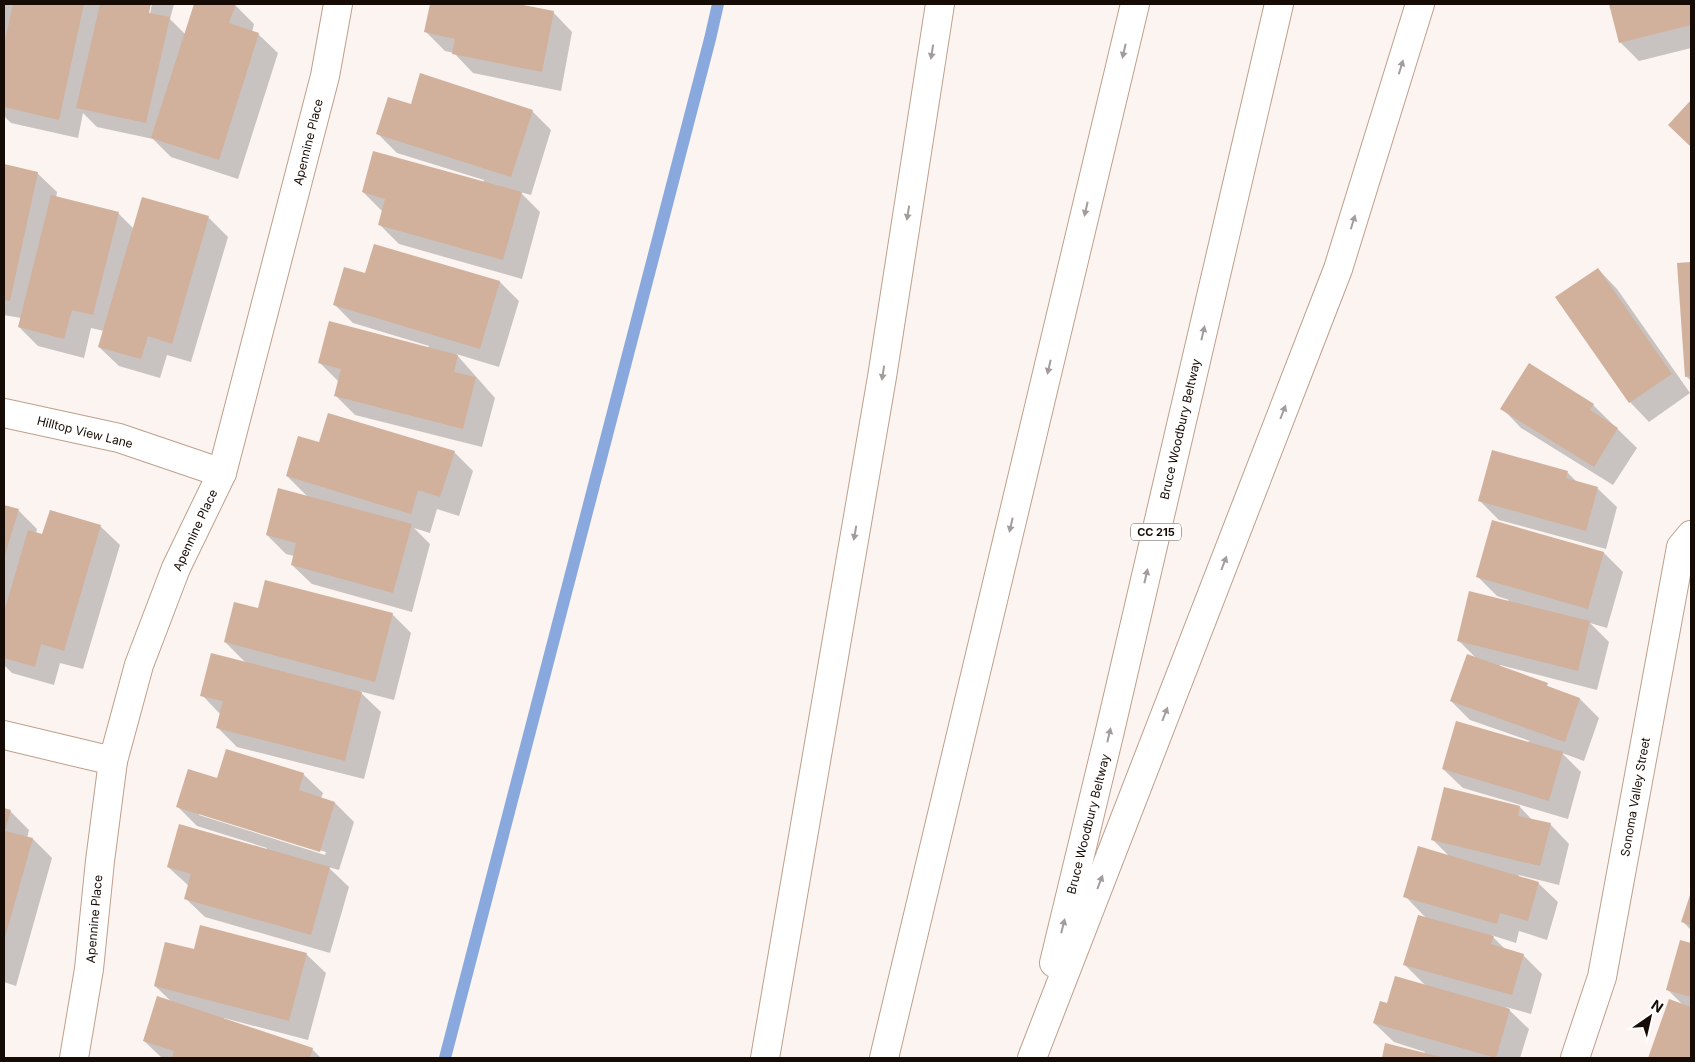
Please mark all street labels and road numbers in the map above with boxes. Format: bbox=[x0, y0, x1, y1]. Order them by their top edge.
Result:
street label: Apennine Place bbox=[290, 97, 326, 187]
street label: Bruce Woodbury Beltway bbox=[1156, 357, 1204, 501]
street label: Hilltop View Lane bbox=[35, 413, 135, 451]
street label: Apennine Place bbox=[170, 487, 220, 573]
road number: CC 215 bbox=[1131, 524, 1181, 540]
street label: Sonoma Valley Street bbox=[1617, 736, 1653, 858]
street label: Bruce Woodbury Beltway bbox=[1063, 752, 1113, 896]
street label: Apennine Place bbox=[83, 874, 105, 964]

